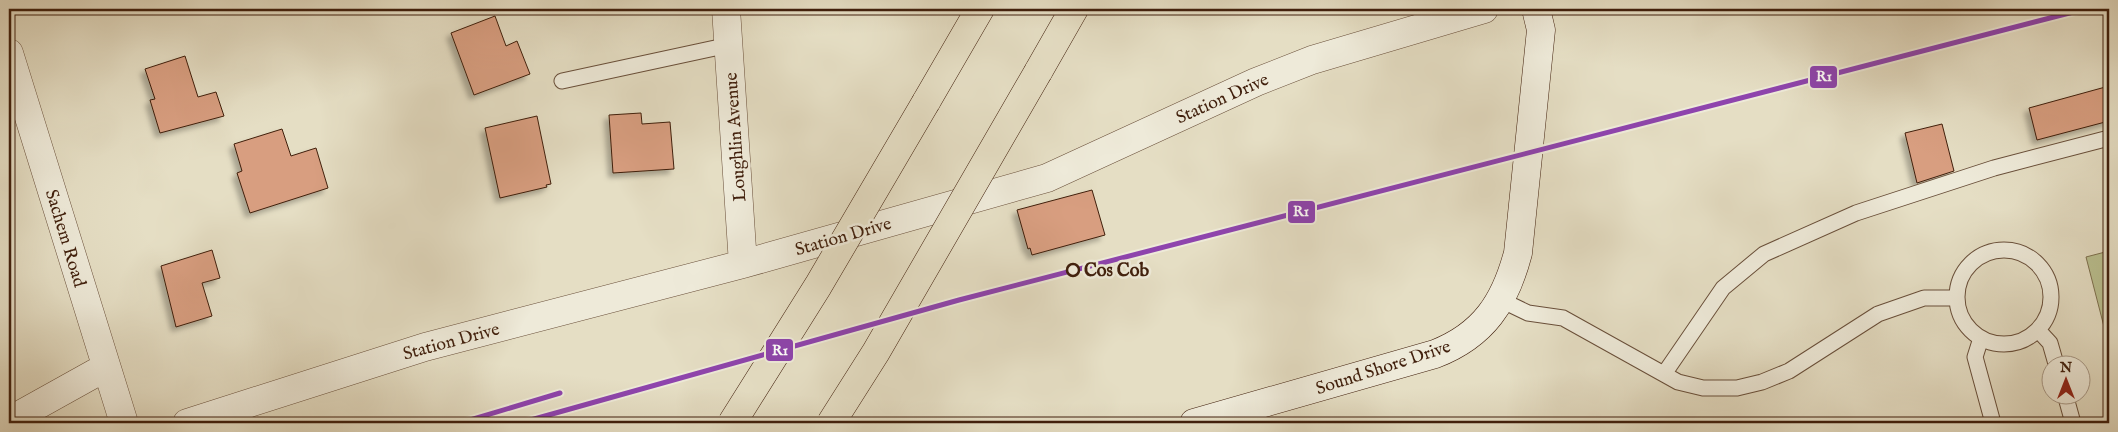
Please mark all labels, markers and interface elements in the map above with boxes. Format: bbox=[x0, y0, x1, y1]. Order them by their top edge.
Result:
line badge: R1 bbox=[1809, 65, 1838, 89]
text: R1 bbox=[1816, 68, 1832, 86]
street label: Station Drive bbox=[1173, 69, 1273, 130]
street label: Loughlin Avenue bbox=[721, 71, 752, 202]
street label: Sachem Road bbox=[39, 187, 90, 290]
line badge: R1 bbox=[1287, 200, 1316, 224]
text: R1 bbox=[1293, 203, 1309, 221]
street label: Station Drive bbox=[793, 213, 894, 262]
place label: Cos Cob bbox=[1084, 260, 1149, 283]
marker: Cos Cob bbox=[1066, 263, 1080, 277]
street label: Station Drive bbox=[401, 319, 502, 366]
street label: Sound Shore Drive bbox=[1313, 336, 1454, 401]
line badge: R1 bbox=[765, 338, 794, 362]
text: R1 bbox=[772, 342, 788, 360]
north arrow bbox=[2040, 354, 2090, 404]
text: N bbox=[2059, 359, 2072, 377]

